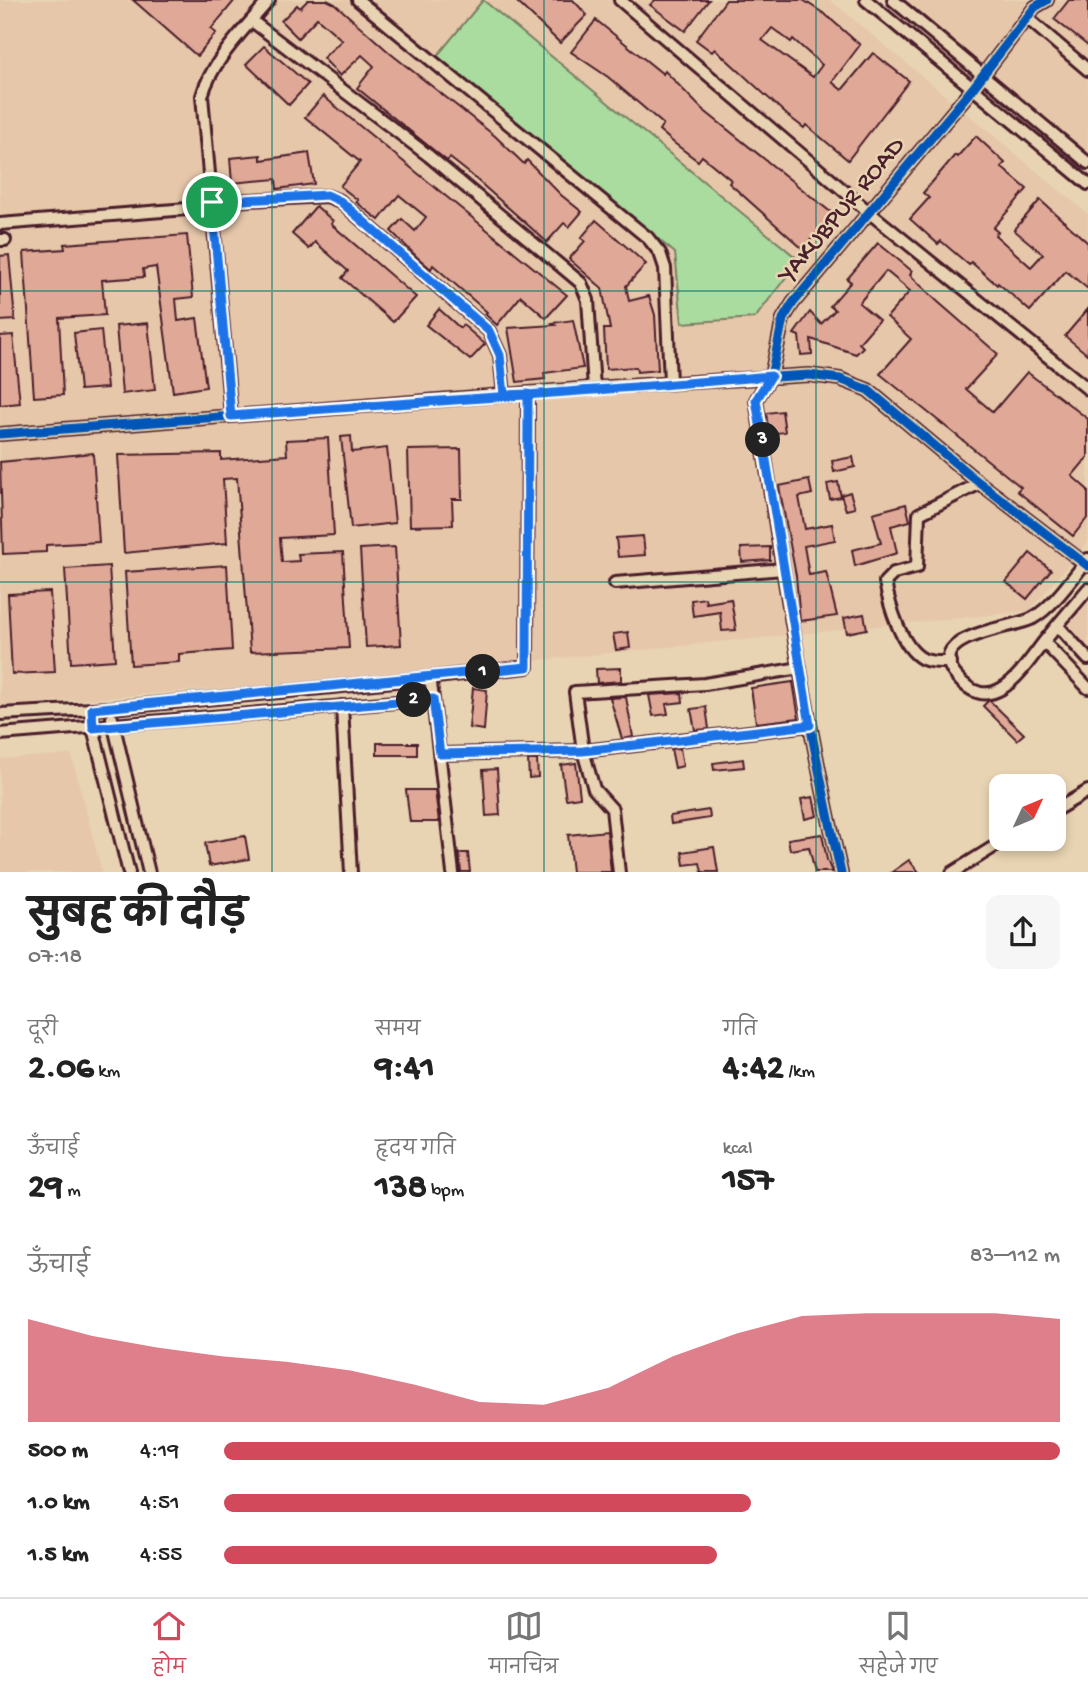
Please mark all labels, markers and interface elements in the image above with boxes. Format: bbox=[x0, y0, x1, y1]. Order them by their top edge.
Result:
street label: YAKUBPUR ROAD bbox=[772, 132, 913, 292]
pin bbox=[182, 172, 242, 232]
icon: arrive bbox=[193, 183, 231, 221]
pin: 3 bbox=[746, 422, 780, 458]
text: 3 bbox=[758, 428, 767, 451]
pin: 1 bbox=[466, 654, 500, 690]
text: 1 bbox=[479, 660, 486, 683]
pin: 2 bbox=[396, 682, 432, 718]
text: 2 bbox=[409, 688, 418, 711]
north arrow bbox=[989, 774, 1066, 850]
map controls bbox=[989, 774, 1066, 851]
button: share bbox=[986, 895, 1060, 969]
text: सुबह की दौड़ bbox=[28, 896, 247, 940]
text: 07:18 bbox=[28, 944, 82, 971]
text: दूरी bbox=[28, 1020, 58, 1043]
text: समय bbox=[375, 1020, 421, 1043]
text: गति bbox=[723, 1020, 757, 1043]
text: 2.06 bbox=[28, 1049, 94, 1090]
text: 9:41 bbox=[375, 1049, 435, 1090]
text: 4:42 bbox=[723, 1049, 784, 1090]
text: km bbox=[94, 1061, 120, 1084]
text: /km bbox=[784, 1061, 815, 1084]
text: kcal bbox=[723, 1138, 752, 1161]
text: ऊँचाई bbox=[28, 1139, 79, 1162]
text: हृदय गति bbox=[375, 1139, 456, 1162]
text: 157 bbox=[723, 1161, 773, 1202]
text: 29 bbox=[28, 1168, 63, 1209]
text: 138 bbox=[375, 1168, 427, 1209]
text: m bbox=[63, 1180, 81, 1203]
text: bpm bbox=[427, 1180, 464, 1203]
text: 83–112 m bbox=[970, 1243, 1060, 1270]
text: ऊँचाई bbox=[28, 1254, 90, 1281]
text: 500 m bbox=[28, 1438, 88, 1465]
text: 4:19 bbox=[140, 1438, 179, 1465]
text: 1.0 km bbox=[28, 1490, 90, 1517]
text: 4:51 bbox=[140, 1490, 180, 1517]
text: 1.5 km bbox=[28, 1542, 89, 1569]
text: 4:55 bbox=[140, 1542, 182, 1569]
tab: होम bbox=[150, 1607, 188, 1687]
tab: मानचित्र bbox=[489, 1607, 559, 1687]
tab: सहेजे गए bbox=[859, 1607, 938, 1687]

